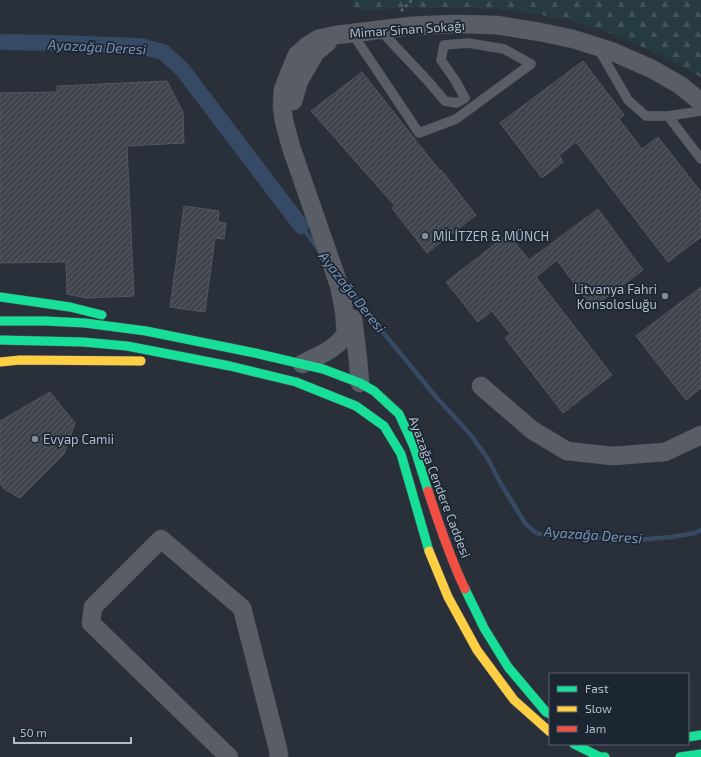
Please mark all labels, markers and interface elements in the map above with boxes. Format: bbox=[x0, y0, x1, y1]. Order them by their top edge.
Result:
street label: Mimar Sinan Sokağı bbox=[349, 17, 465, 41]
water label: Ayazağa Deresi bbox=[46, 35, 147, 58]
place label: MİLİTZER & MÜNCH bbox=[433, 228, 549, 244]
marker: MİLİTZER & MÜNCH bbox=[420, 231, 430, 241]
water label: Ayazağa Deresi bbox=[315, 247, 390, 336]
place label: Litvanya Fahri Konsolosluğu bbox=[574, 281, 657, 312]
marker: Litvanya Fahri Konsolosluğu bbox=[660, 291, 670, 301]
street label: Ayazağa Cendere Caddesi bbox=[406, 414, 474, 560]
place label: Evyap Camii bbox=[43, 431, 114, 447]
marker: Evyap Camii bbox=[30, 434, 40, 444]
water label: Ayazağa Deresi bbox=[542, 523, 643, 546]
legend bbox=[549, 673, 689, 745]
text: Fast bbox=[585, 681, 609, 695]
text: Slow bbox=[585, 701, 612, 715]
scale bar bbox=[14, 719, 131, 745]
text: Jam bbox=[585, 721, 606, 735]
text: 50 m bbox=[20, 725, 47, 739]

